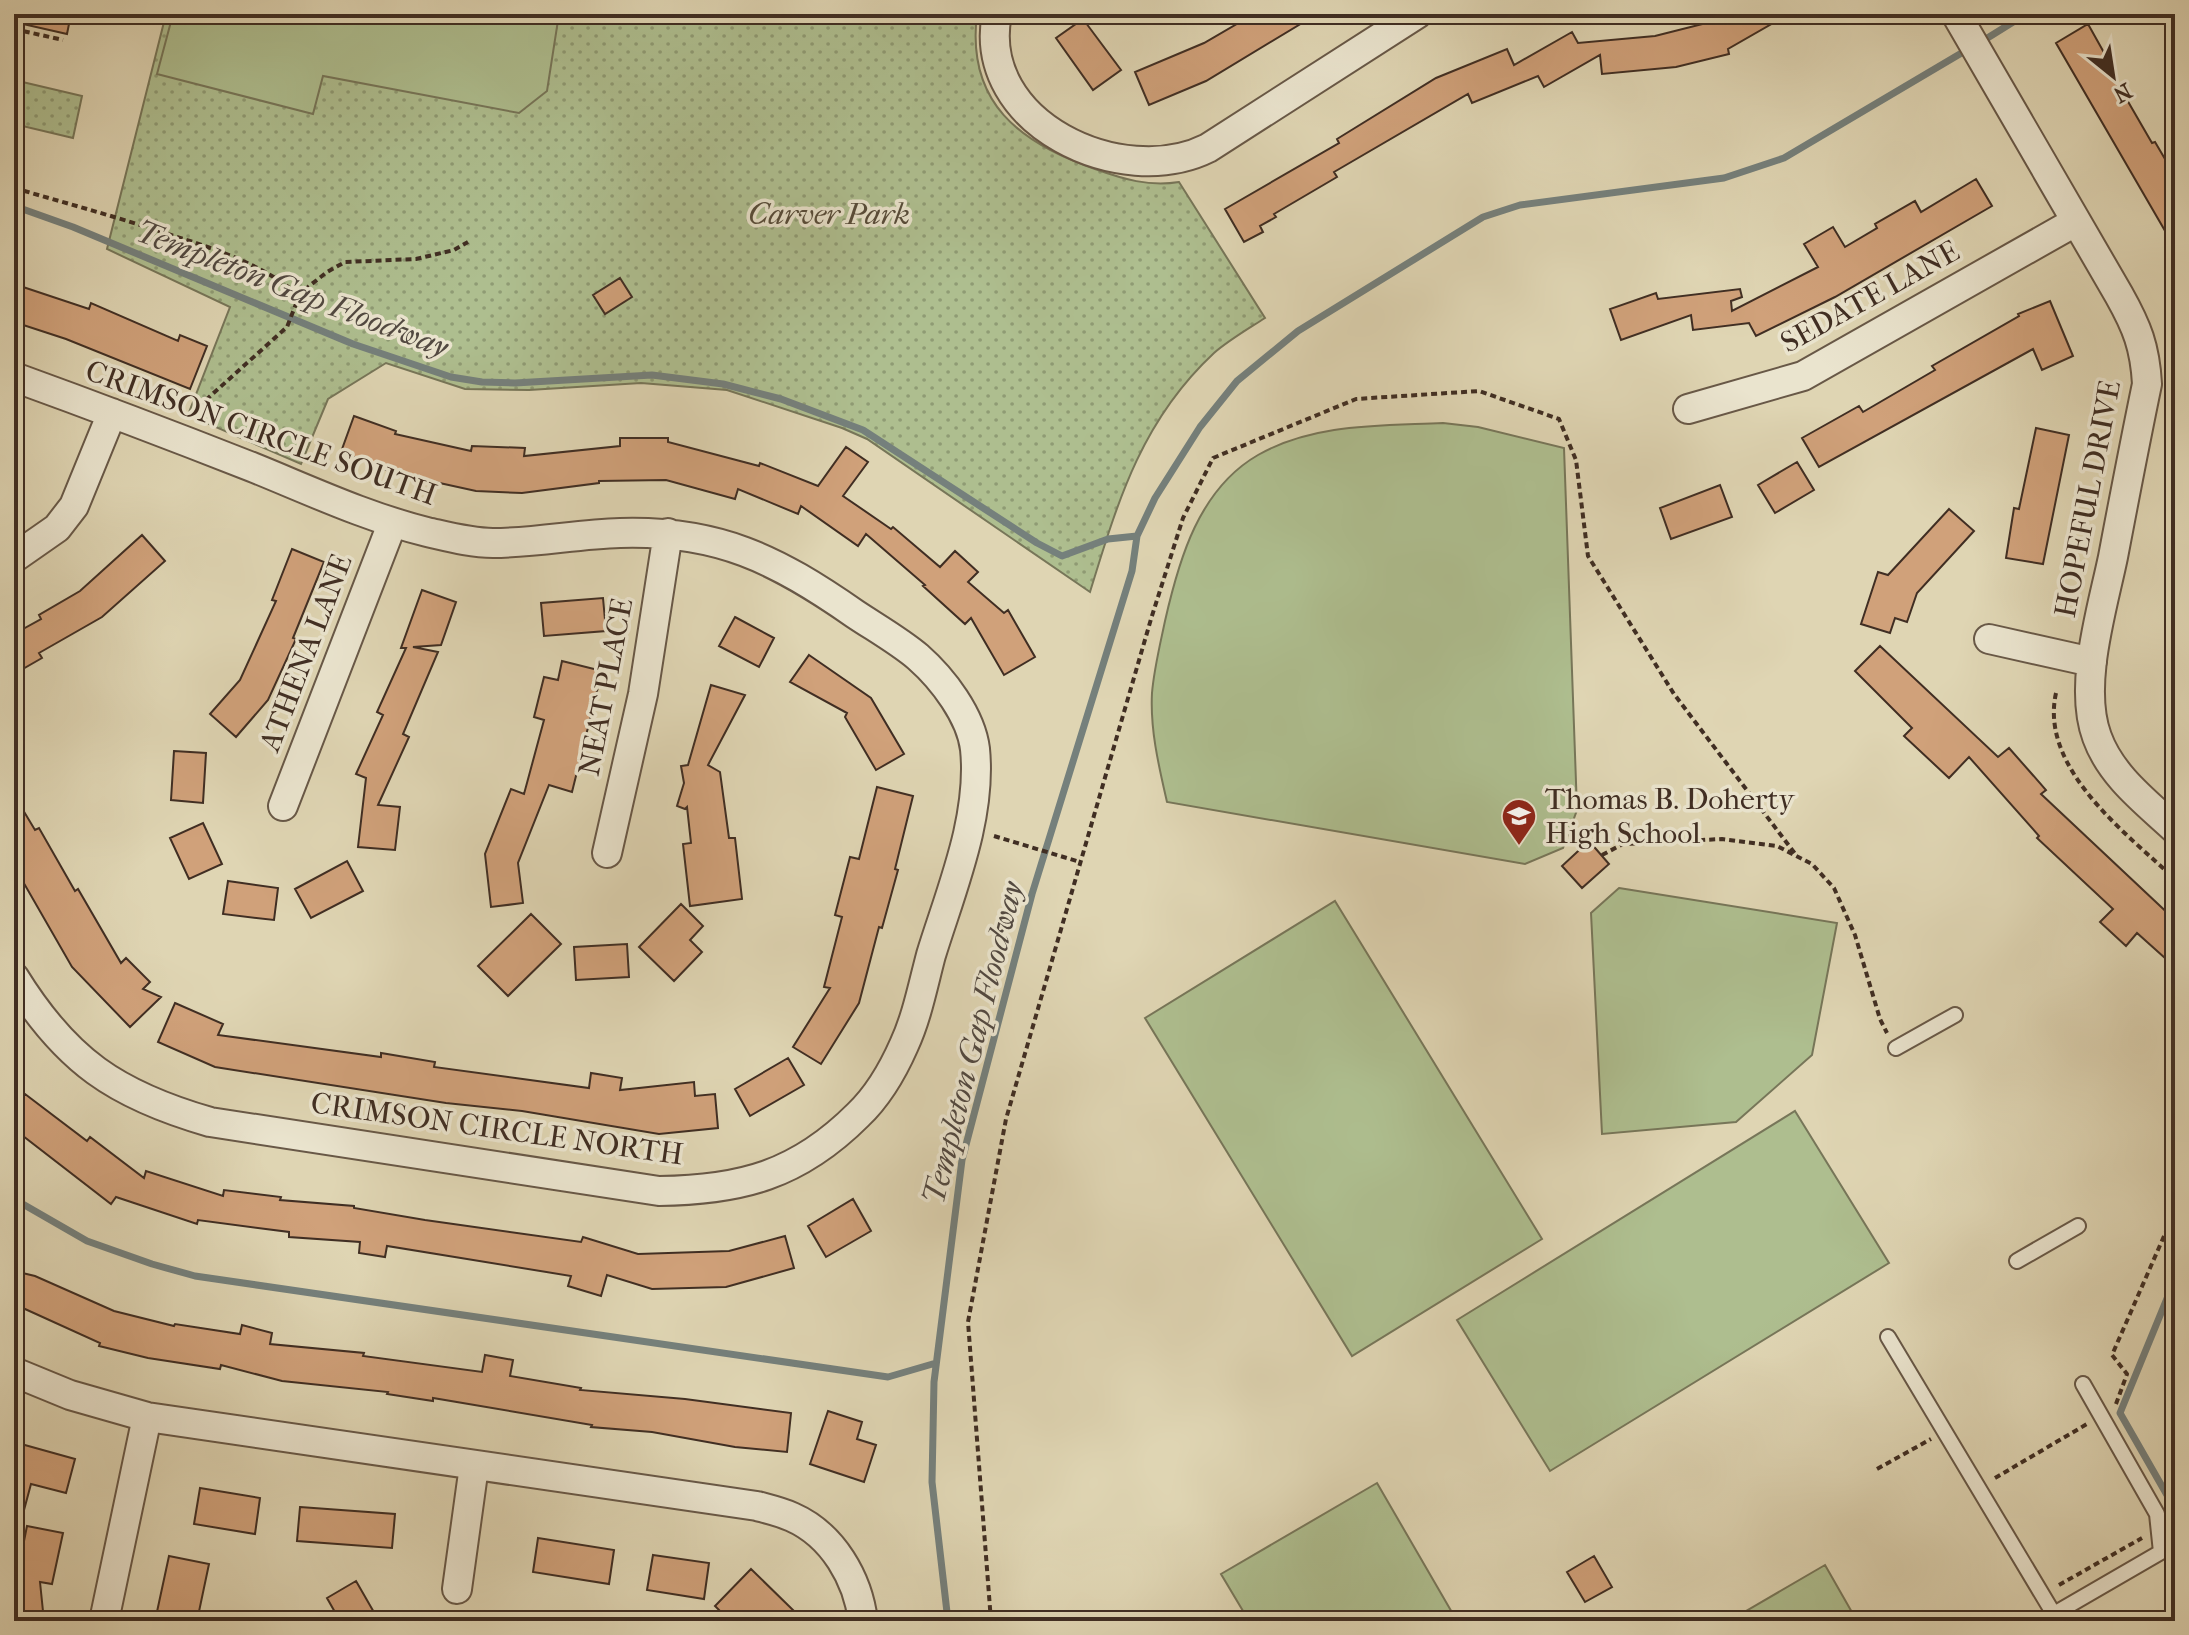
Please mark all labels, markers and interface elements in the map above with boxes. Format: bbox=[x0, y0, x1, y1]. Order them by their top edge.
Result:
north arrow bbox=[2073, 36, 2153, 116]
text: N bbox=[2109, 77, 2136, 108]
park label: Carver Park bbox=[748, 197, 910, 232]
water label: Templeton Gap Floodway bbox=[131, 212, 454, 366]
street label: SEDATE LANE bbox=[1775, 234, 1965, 360]
street label: CRIMSON CIRCLE SOUTH bbox=[81, 353, 441, 513]
street label: HOPEFUL DRIVE bbox=[2048, 377, 2128, 621]
street label: ATHENA LANE bbox=[252, 550, 360, 757]
street label: NEAT PLACE bbox=[572, 595, 640, 779]
place label: Thomas B. Doherty High School bbox=[1545, 782, 1795, 851]
school or university icon: Thomas B. Doherty High School bbox=[1500, 797, 1538, 847]
water label: Templeton Gap Floodway bbox=[915, 877, 1031, 1208]
street label: CRIMSON CIRCLE NORTH bbox=[309, 1086, 685, 1172]

